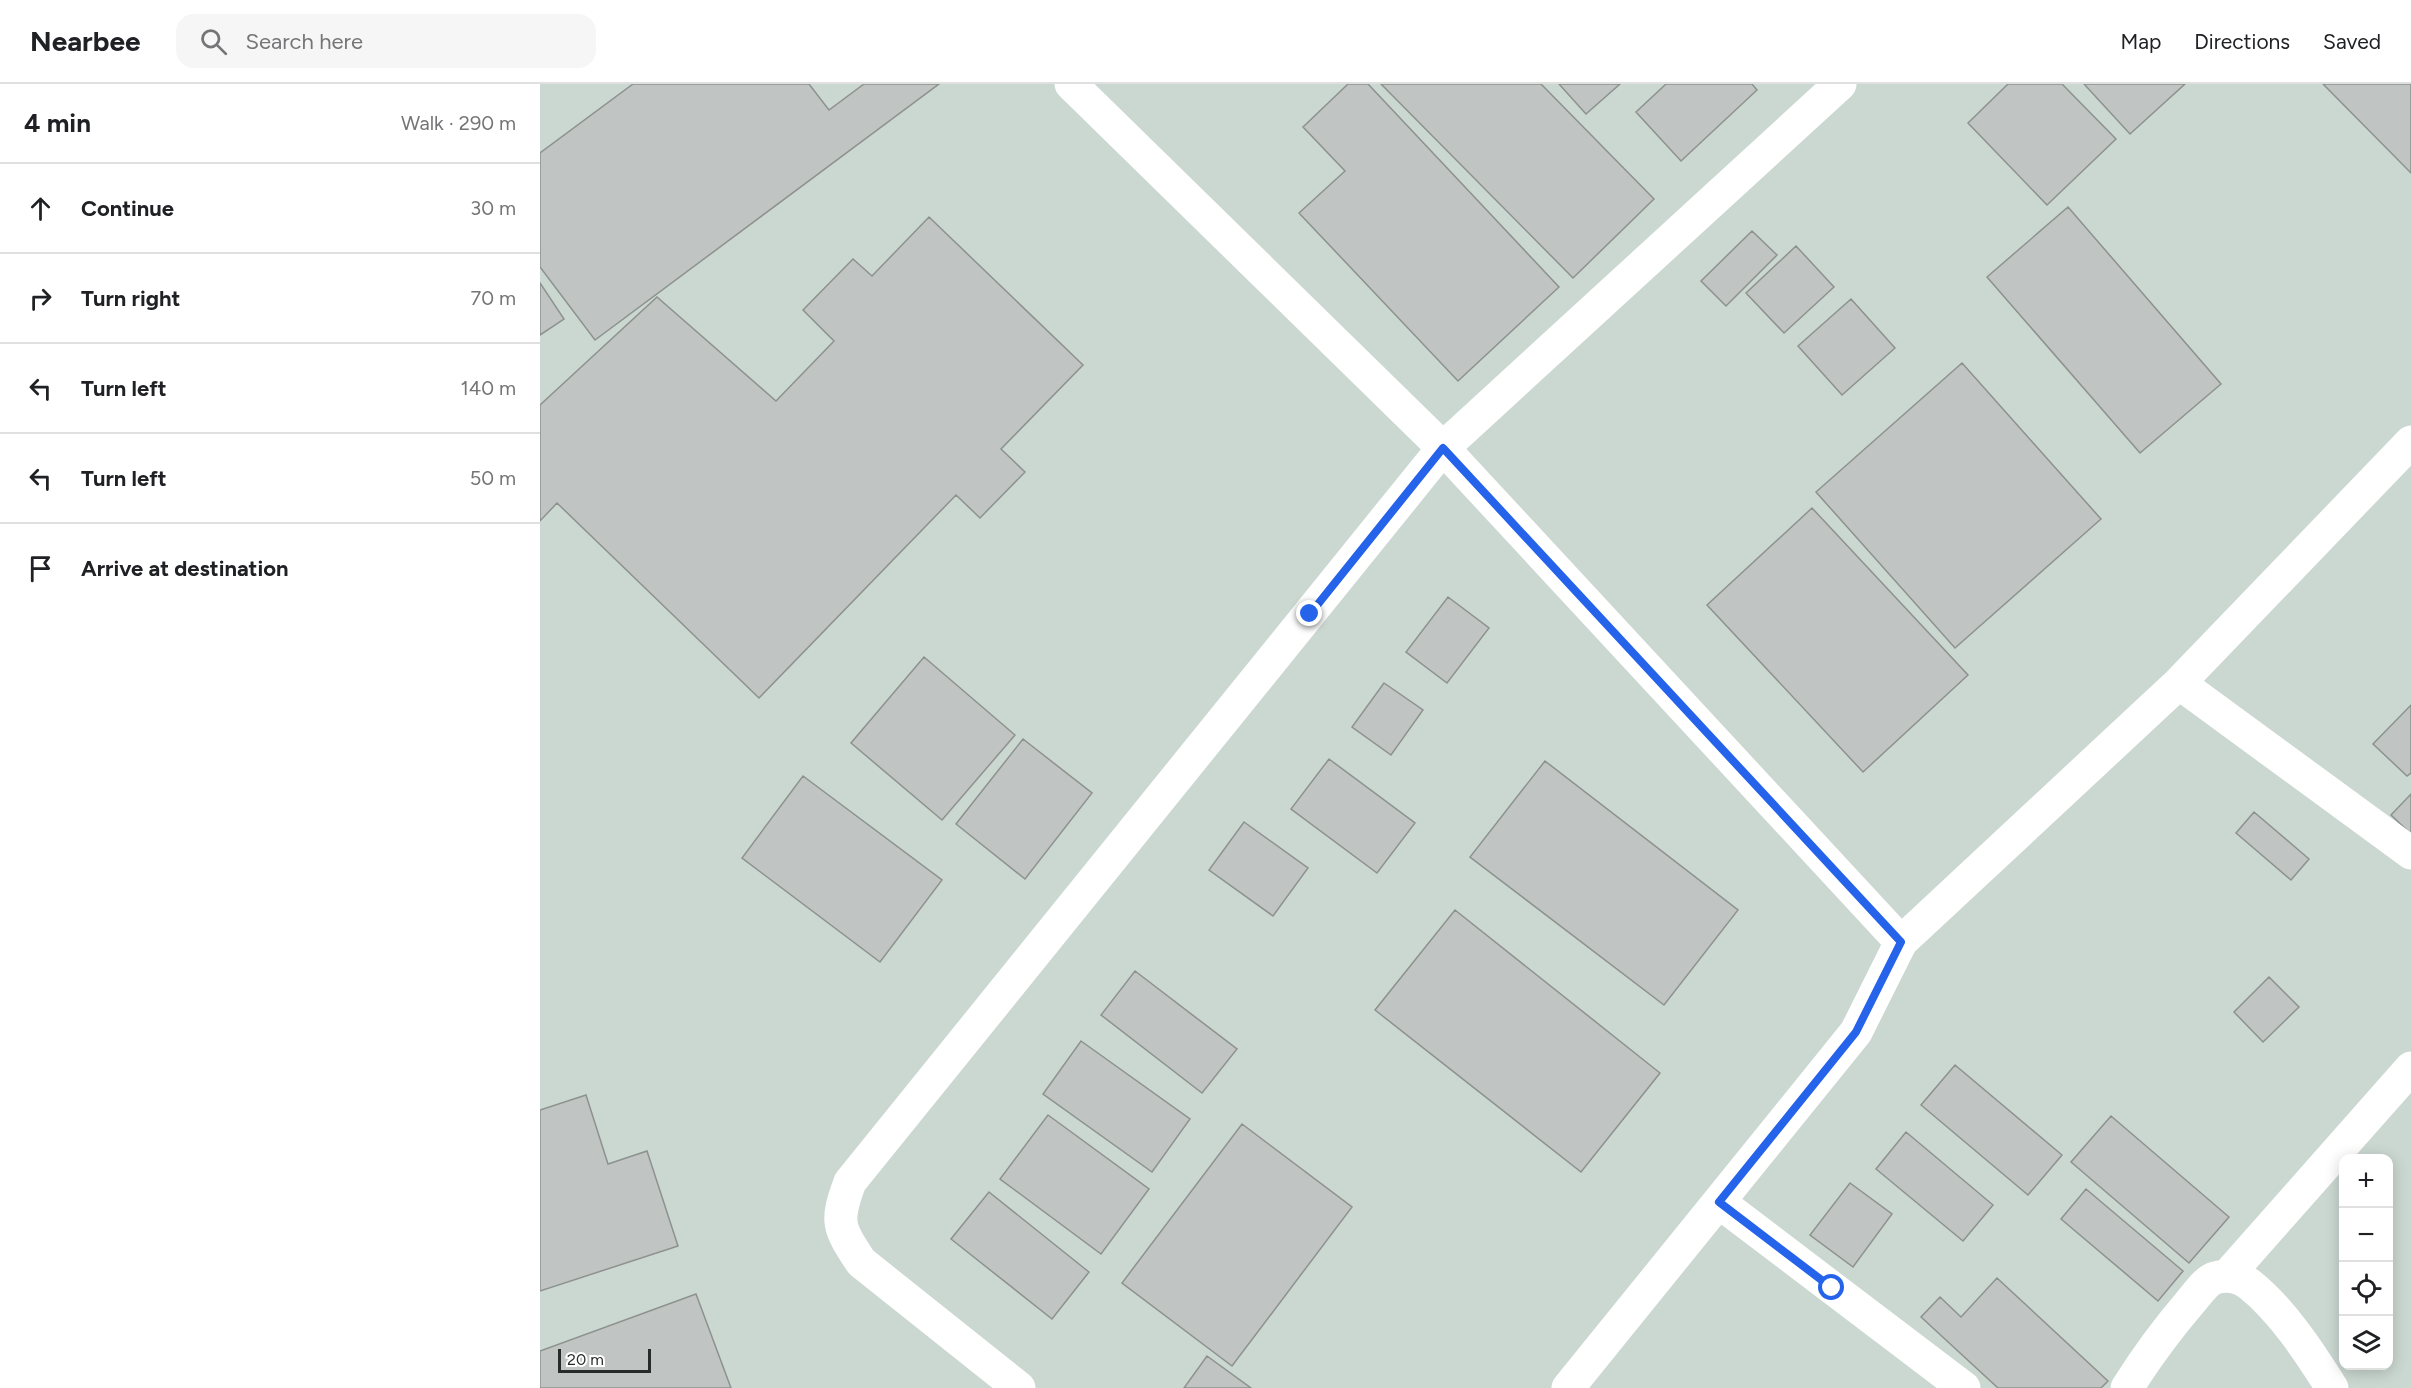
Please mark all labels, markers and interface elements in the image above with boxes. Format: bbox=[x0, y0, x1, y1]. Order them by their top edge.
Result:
search box bbox=[176, 14, 596, 68]
text: Nearbee bbox=[30, 24, 140, 58]
icon: search bbox=[197, 25, 230, 58]
text: Search here bbox=[245, 28, 363, 55]
text: Map bbox=[2120, 29, 2161, 54]
text: Directions bbox=[2194, 29, 2290, 54]
text: Saved bbox=[2323, 29, 2381, 54]
text: 4 min bbox=[24, 107, 91, 139]
text: Walk · 290 m bbox=[401, 111, 516, 135]
icon: ahead bbox=[24, 192, 57, 225]
text: Continue bbox=[81, 195, 174, 222]
text: 30 m bbox=[470, 196, 516, 220]
icon: right bbox=[24, 282, 57, 315]
text: Turn right bbox=[81, 285, 180, 312]
text: 70 m bbox=[470, 286, 516, 310]
icon: left bbox=[24, 372, 57, 405]
text: Turn left bbox=[81, 375, 167, 402]
text: 140 m bbox=[461, 376, 516, 400]
icon: left bbox=[24, 462, 57, 495]
text: Turn left bbox=[81, 465, 167, 492]
text: 50 m bbox=[470, 466, 516, 490]
icon: arrive bbox=[24, 552, 57, 585]
text: Arrive at destination bbox=[81, 555, 289, 582]
route end bbox=[1296, 600, 1322, 626]
map controls bbox=[2339, 1154, 2393, 1370]
button: + bbox=[2339, 1154, 2393, 1208]
button: − bbox=[2339, 1208, 2393, 1262]
button: locate bbox=[2339, 1262, 2393, 1316]
route start bbox=[1818, 1274, 1844, 1300]
button: layers bbox=[2339, 1316, 2393, 1370]
scale bar bbox=[558, 1346, 651, 1374]
text: 20 m bbox=[567, 1350, 604, 1369]

